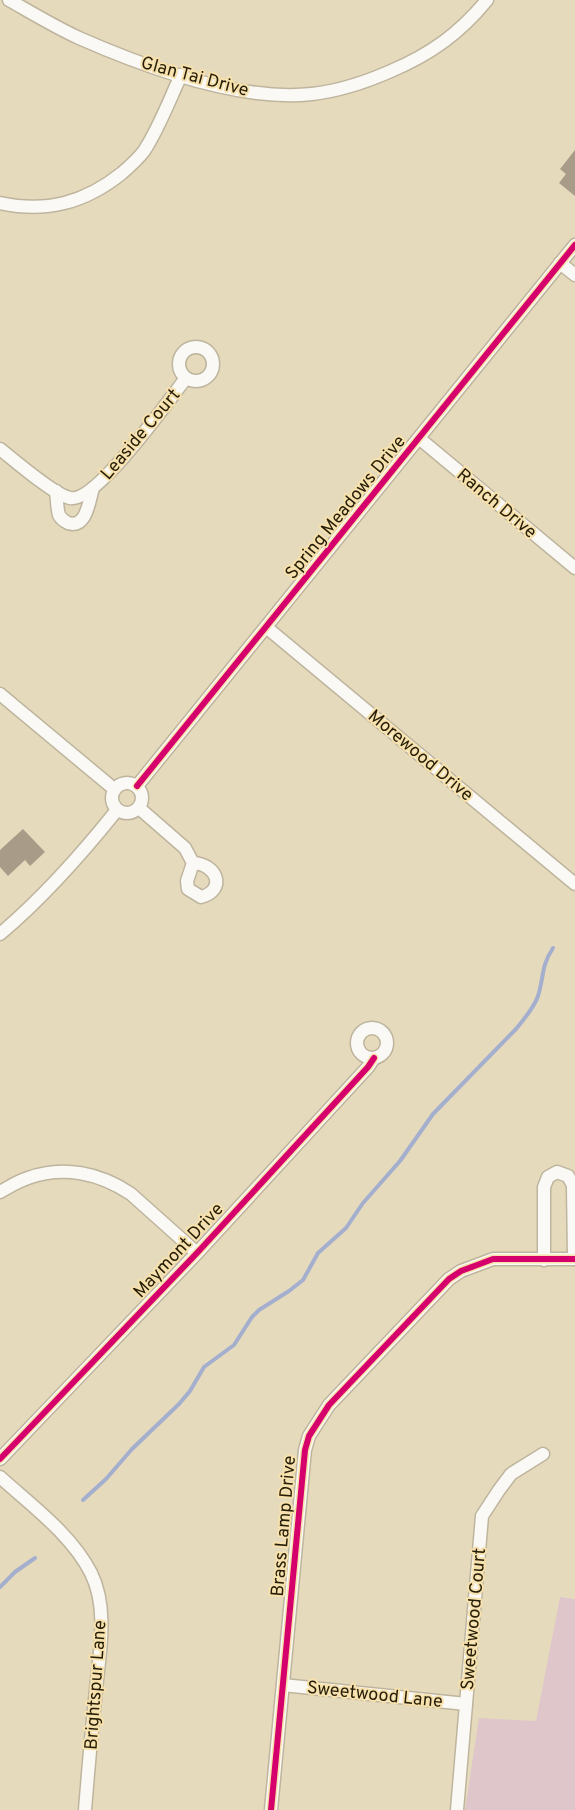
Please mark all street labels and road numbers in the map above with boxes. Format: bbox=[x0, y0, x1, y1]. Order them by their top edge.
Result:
street label: Glan Tai Drive bbox=[138, 52, 251, 103]
street label: Leaside Court bbox=[96, 385, 186, 485]
street label: Spring Meadows Drive bbox=[281, 431, 411, 585]
street label: Ranch Drive bbox=[451, 464, 541, 544]
street label: Morewood Drive bbox=[363, 705, 478, 807]
street label: Maymont Drive bbox=[129, 1199, 229, 1304]
street label: Brass Lamp Drive bbox=[267, 1455, 302, 1598]
street label: Sweetwood Court bbox=[457, 1547, 492, 1691]
street label: Brightspur Lane bbox=[80, 1619, 112, 1751]
street label: Sweetwood Lane bbox=[306, 1677, 444, 1714]

